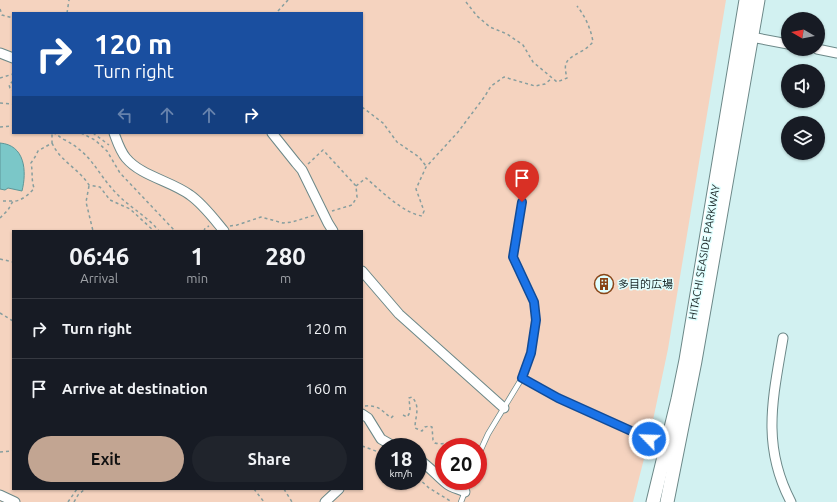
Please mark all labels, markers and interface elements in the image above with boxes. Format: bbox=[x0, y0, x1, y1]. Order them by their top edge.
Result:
north arrow bbox=[781, 12, 825, 56]
map controls bbox=[781, 12, 825, 160]
icon: right bbox=[28, 28, 80, 80]
text: 120 m bbox=[94, 28, 172, 59]
text: Turn right bbox=[94, 61, 174, 81]
button: sound bbox=[781, 64, 825, 108]
icon: left bbox=[114, 104, 136, 126]
icon: ahead bbox=[156, 104, 178, 126]
icon: ahead bbox=[198, 104, 220, 126]
icon: right bbox=[240, 104, 262, 126]
button: layers bbox=[781, 116, 825, 160]
pin bbox=[505, 161, 539, 202]
icon: arrive bbox=[511, 167, 533, 189]
street label: HITACHI SEASIDE PARKWAY bbox=[686, 183, 722, 320]
text: 06:46 bbox=[69, 243, 129, 270]
text: 1 bbox=[190, 243, 204, 270]
text: 280 bbox=[265, 243, 306, 270]
text: Arrival bbox=[80, 271, 118, 285]
text: min bbox=[186, 271, 208, 285]
text: m bbox=[280, 271, 291, 285]
building icon: 多目的広場 bbox=[593, 273, 615, 295]
place label: 多目的広場 bbox=[618, 278, 673, 290]
icon: right bbox=[28, 318, 50, 340]
text: Turn right bbox=[62, 320, 132, 337]
text: 120 m bbox=[305, 320, 347, 337]
icon: arrive bbox=[28, 378, 50, 400]
text: Arrive at destination bbox=[62, 380, 208, 397]
text: 160 m bbox=[305, 380, 347, 397]
position arrow bbox=[628, 418, 670, 460]
button: Exit bbox=[28, 436, 184, 482]
button: Share bbox=[192, 436, 347, 482]
speed limit sign: 20 bbox=[435, 438, 487, 490]
text: 18 bbox=[390, 447, 412, 470]
text: km/h bbox=[389, 468, 413, 479]

